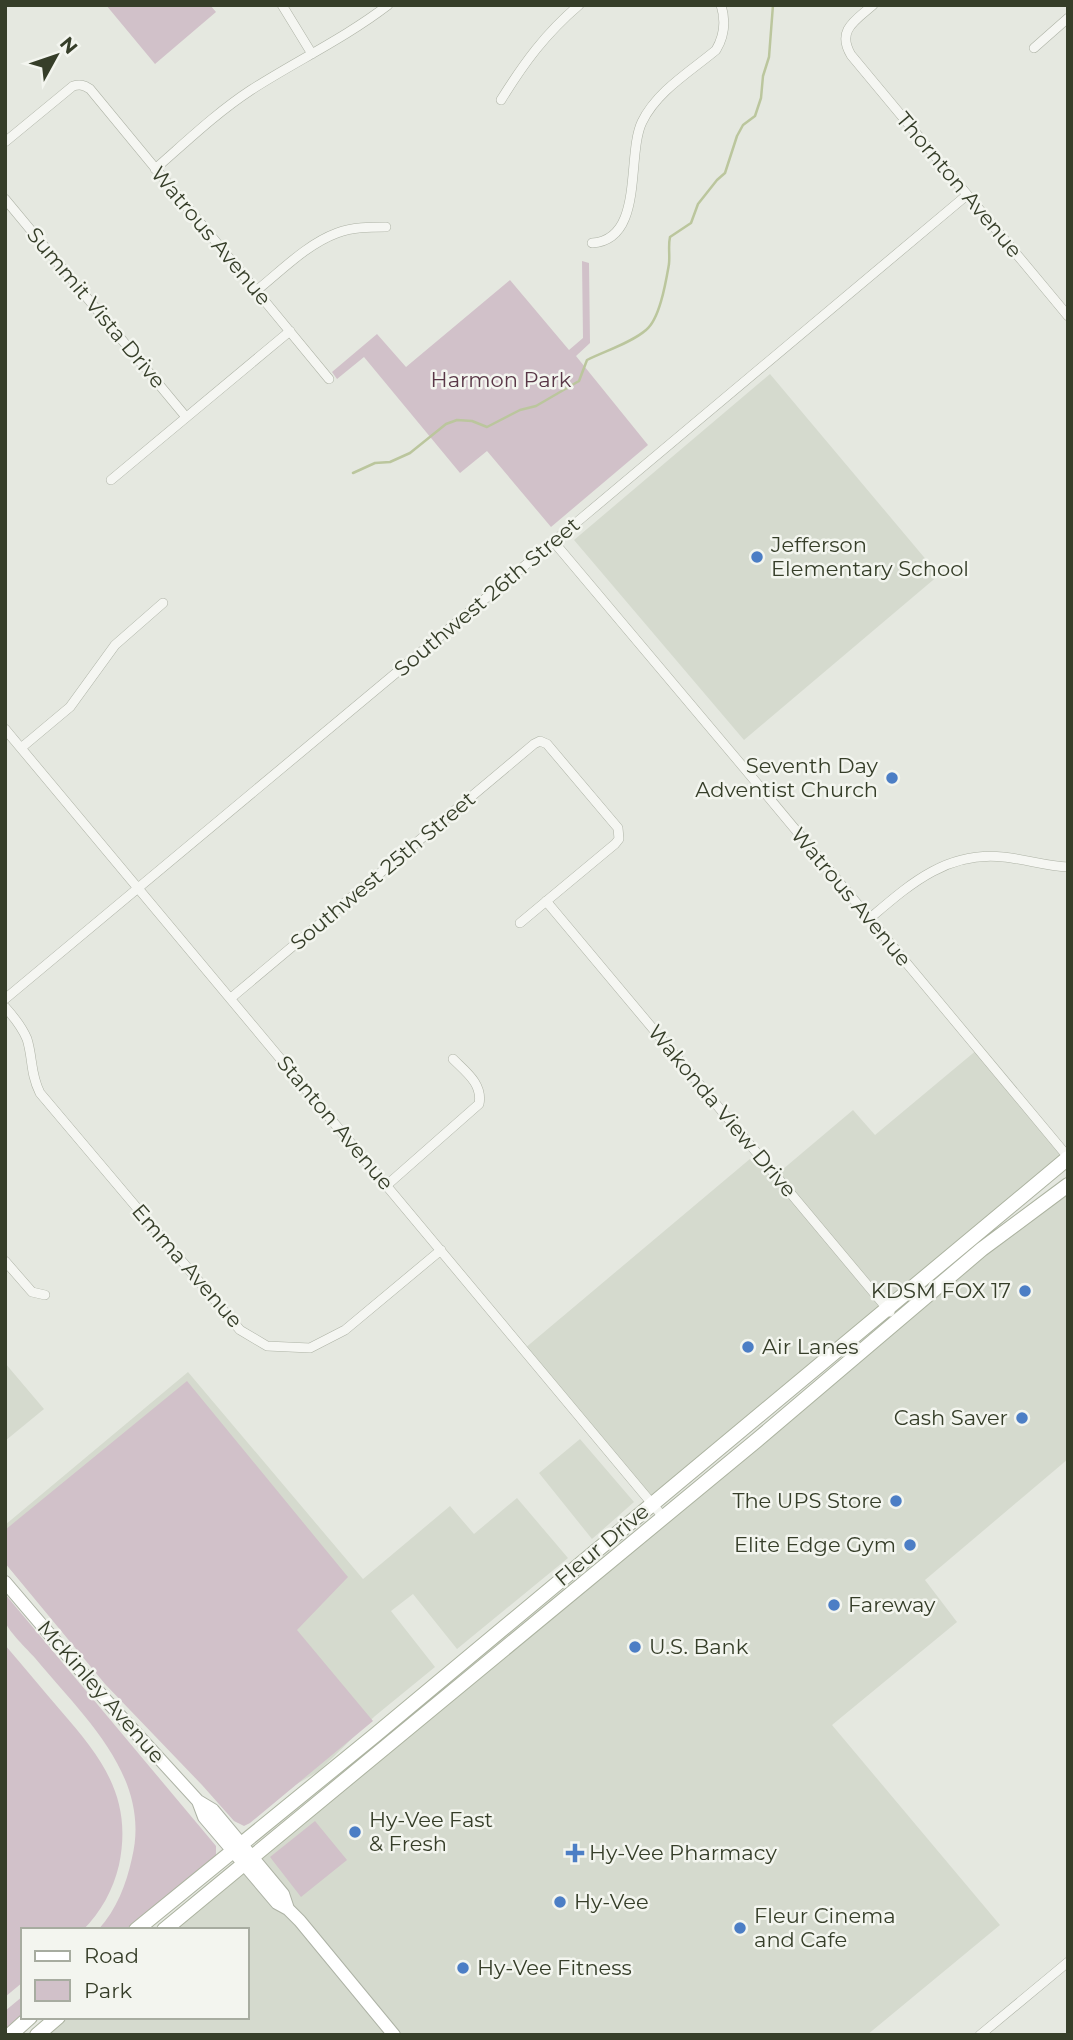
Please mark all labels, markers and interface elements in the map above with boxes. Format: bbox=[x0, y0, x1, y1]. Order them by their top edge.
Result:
north arrow bbox=[21, 21, 91, 91]
text: N bbox=[55, 32, 82, 59]
street label: Thornton Avenue bbox=[891, 107, 1027, 262]
street label: Watrous Avenue bbox=[146, 161, 277, 310]
street label: Summit Vista Drive bbox=[22, 222, 171, 393]
park label: Harmon Park bbox=[431, 367, 572, 392]
street label: Southwest 26th Street bbox=[389, 512, 584, 681]
place label: Jefferson Elementary School bbox=[770, 532, 969, 581]
marker: Jefferson Elementary School bbox=[749, 549, 765, 565]
place label: Seventh Day Adventist Church bbox=[695, 753, 879, 802]
marker: Seventh Day Adventist Church bbox=[884, 770, 900, 786]
street label: Southwest 25th Street bbox=[285, 786, 480, 955]
street label: Watrous Avenue bbox=[786, 822, 917, 971]
street label: Wakonda View Drive bbox=[643, 1019, 802, 1202]
street label: Stanton Avenue bbox=[272, 1050, 399, 1195]
street label: Emma Avenue bbox=[127, 1199, 248, 1333]
place label: KDSM FOX 17 bbox=[871, 1278, 1011, 1303]
marker: KDSM FOX 17 bbox=[1017, 1283, 1033, 1299]
place label: Air Lanes bbox=[762, 1334, 859, 1359]
marker: Air Lanes bbox=[740, 1339, 756, 1355]
place label: Cash Saver bbox=[894, 1405, 1008, 1430]
marker: Cash Saver bbox=[1014, 1410, 1030, 1426]
place label: The UPS Store bbox=[732, 1488, 882, 1513]
marker: The UPS Store bbox=[888, 1493, 904, 1509]
street label: Fleur Drive bbox=[550, 1498, 654, 1591]
place label: Elite Edge Gym bbox=[734, 1532, 896, 1557]
marker: Elite Edge Gym bbox=[902, 1537, 918, 1553]
place label: Fareway bbox=[848, 1592, 936, 1617]
marker: Fareway bbox=[826, 1597, 842, 1613]
street label: McKinley Avenue bbox=[33, 1615, 170, 1768]
place label: U.S. Bank bbox=[649, 1634, 749, 1659]
marker: U.S. Bank bbox=[627, 1639, 643, 1655]
place label: Hy-Vee Fast & Fresh bbox=[369, 1807, 493, 1856]
marker: Hy-Vee Fast & Fresh bbox=[347, 1824, 363, 1840]
place label: Hy-Vee Pharmacy bbox=[589, 1840, 777, 1865]
marker: Hy-Vee Pharmacy bbox=[567, 1845, 583, 1861]
place label: Hy-Vee bbox=[574, 1889, 649, 1914]
marker: Hy-Vee bbox=[552, 1894, 568, 1910]
place label: Fleur Cinema and Cafe bbox=[754, 1903, 896, 1952]
marker: Fleur Cinema and Cafe bbox=[732, 1920, 748, 1936]
legend bbox=[21, 1928, 248, 2019]
text: Road bbox=[84, 1943, 139, 1968]
place label: Hy-Vee Fitness bbox=[477, 1955, 632, 1980]
marker: Hy-Vee Fitness bbox=[455, 1960, 471, 1976]
text: Park bbox=[84, 1978, 132, 2003]

